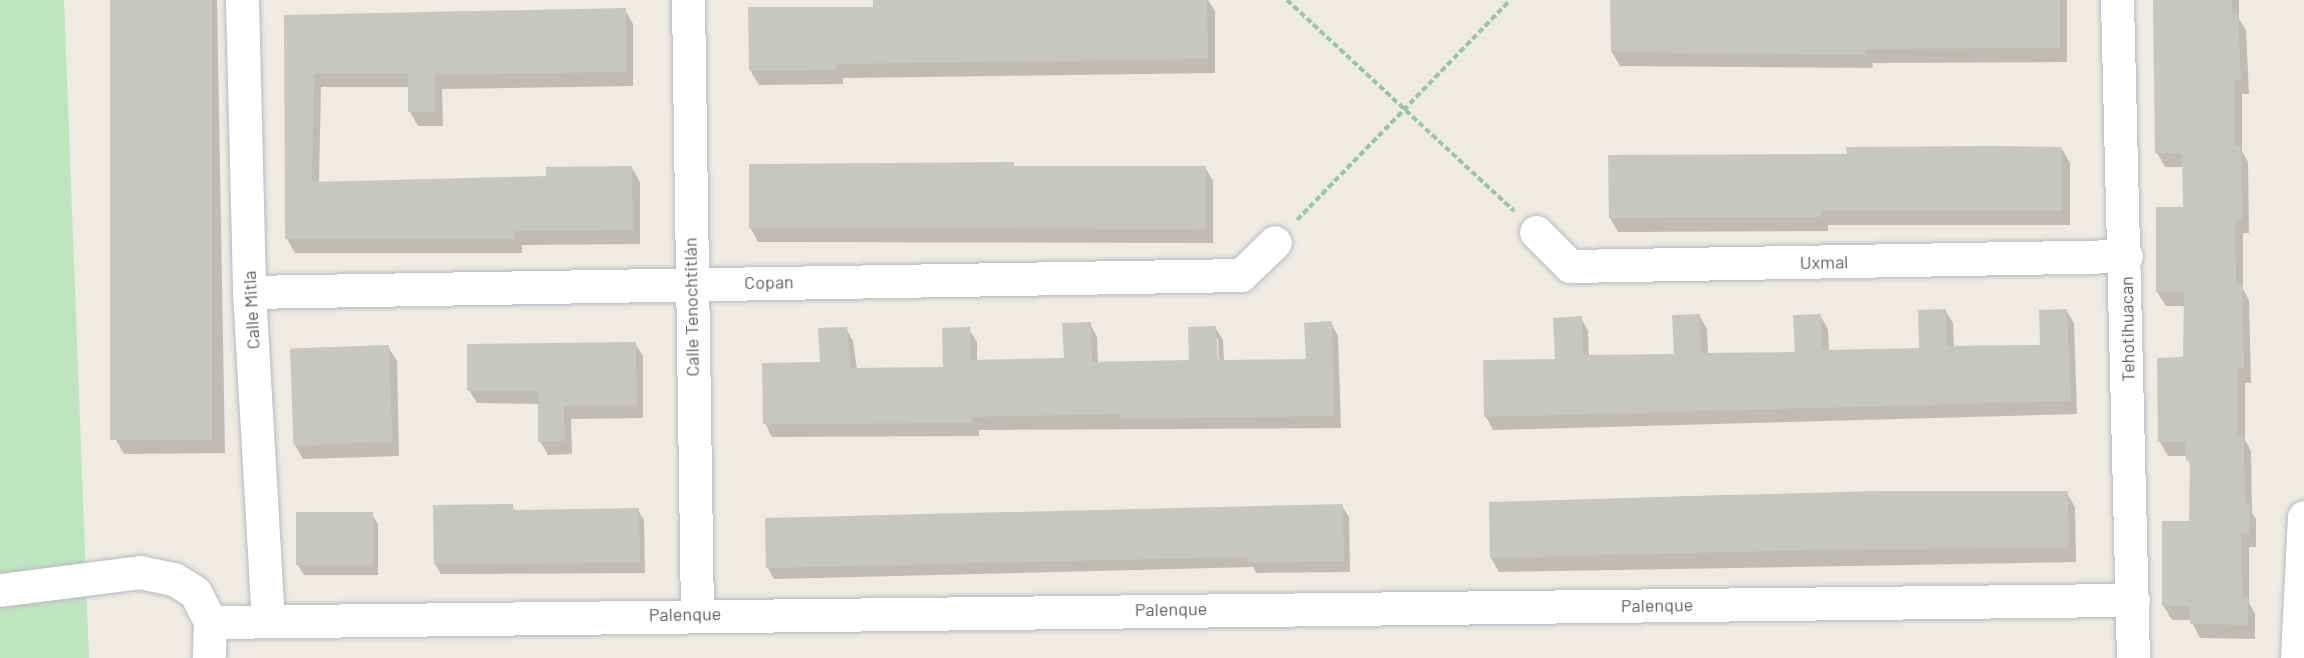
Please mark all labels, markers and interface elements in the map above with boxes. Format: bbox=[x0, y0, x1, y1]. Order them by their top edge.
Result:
street label: Calle Tenochtitlán bbox=[679, 237, 703, 377]
street label: Uxmal bbox=[1800, 251, 1848, 273]
street label: Calle Mitla bbox=[238, 270, 264, 350]
street label: Copan bbox=[744, 271, 794, 293]
street label: Tehotihuacan bbox=[2115, 276, 2139, 382]
street label: Palenque bbox=[1621, 594, 1693, 616]
street label: Palenque bbox=[1135, 598, 1207, 620]
street label: Palenque bbox=[649, 603, 721, 625]

